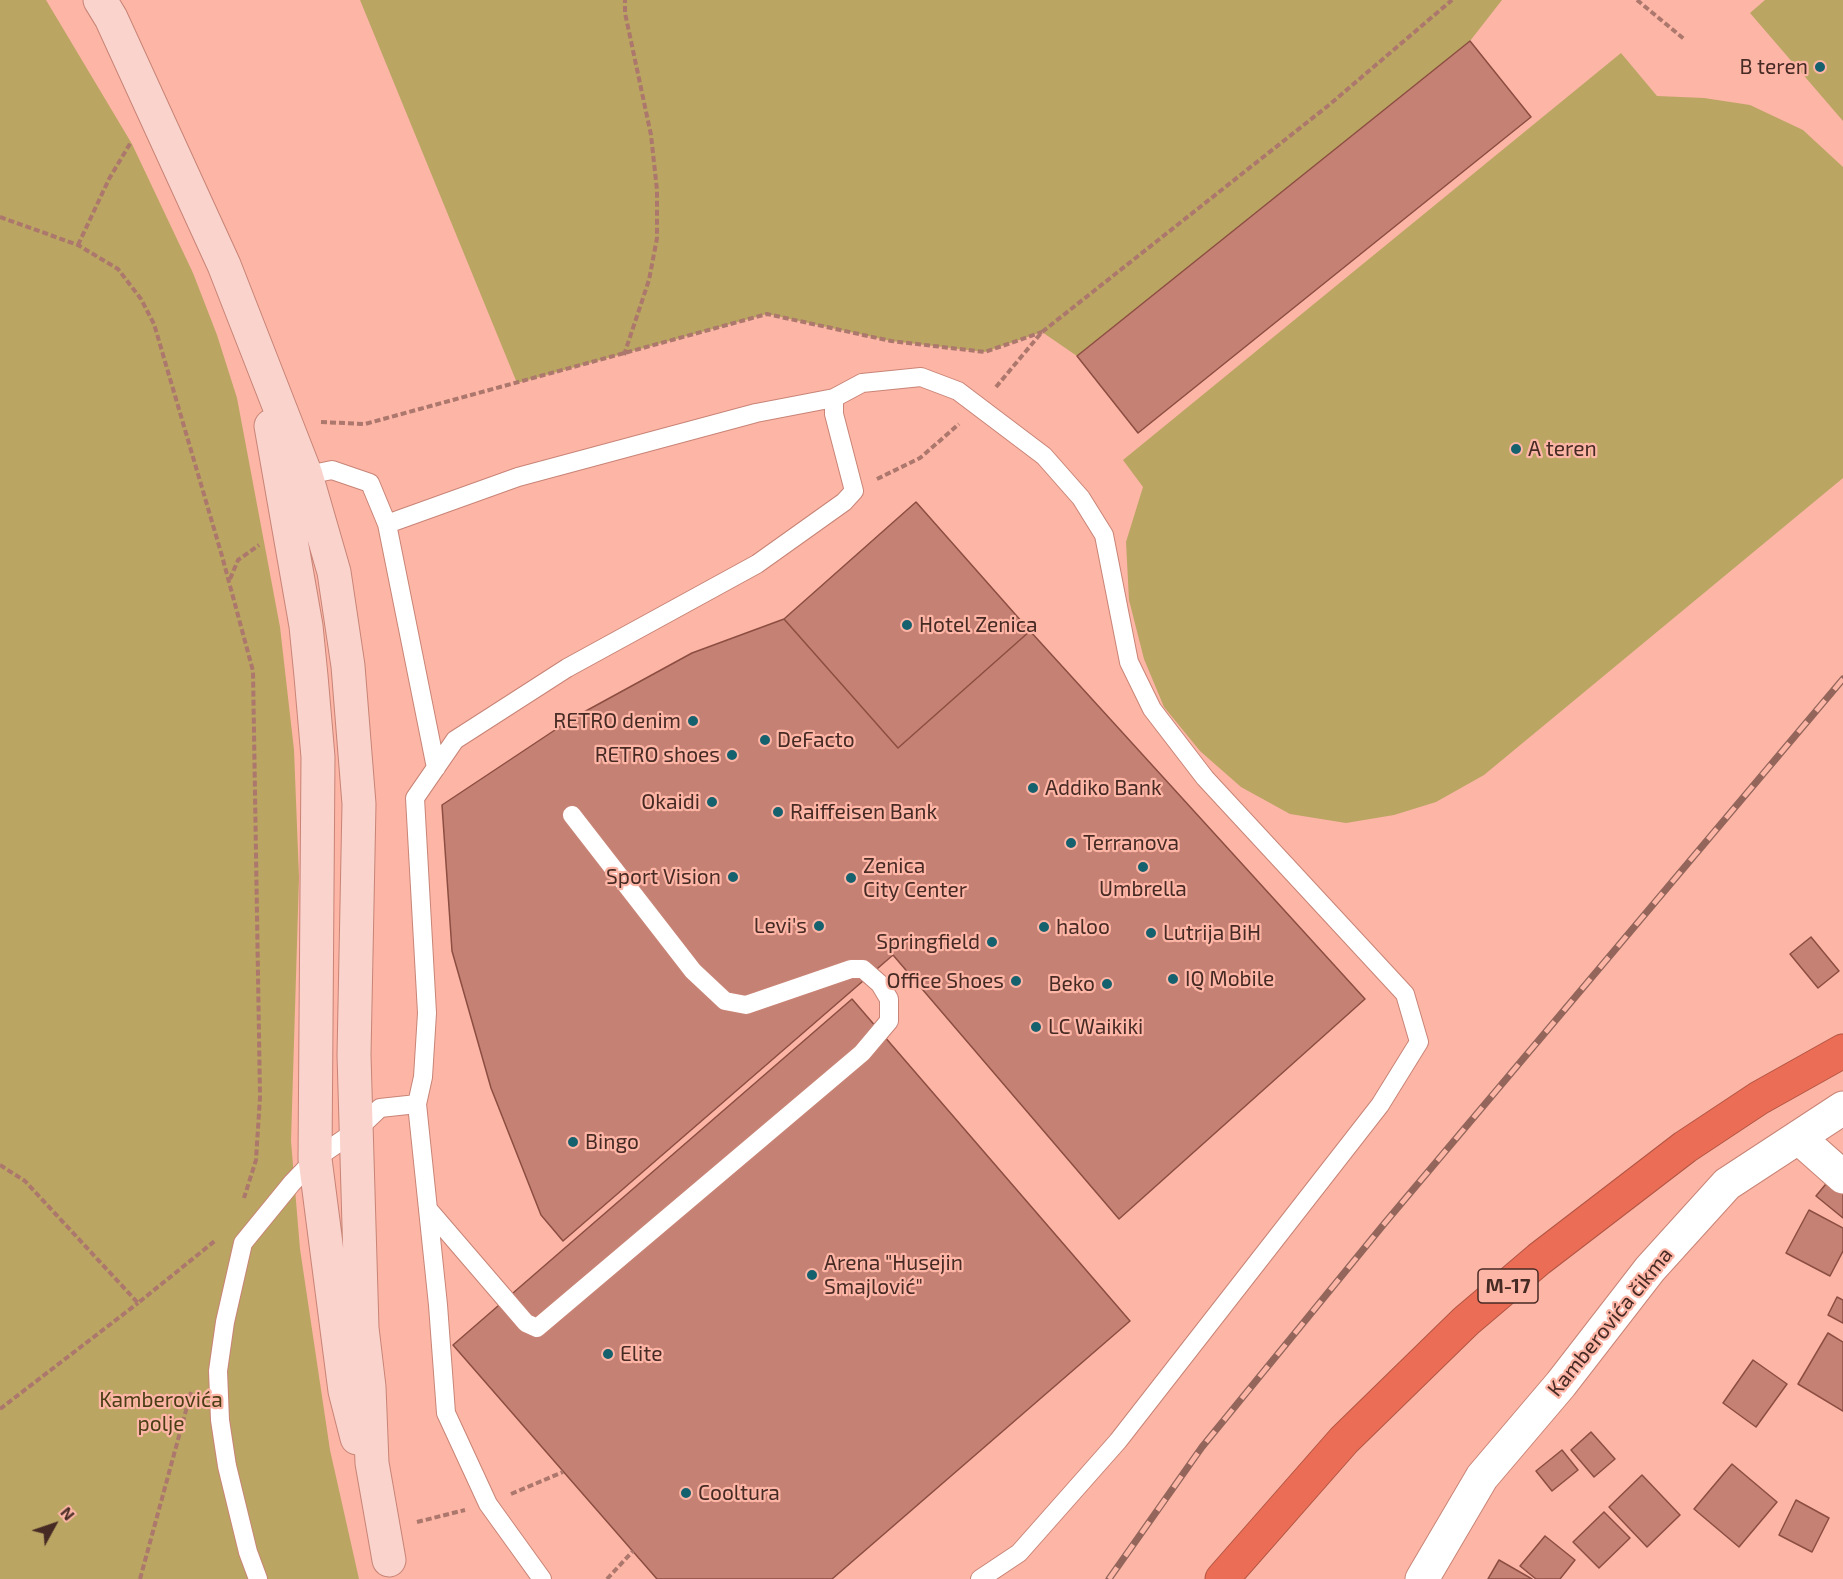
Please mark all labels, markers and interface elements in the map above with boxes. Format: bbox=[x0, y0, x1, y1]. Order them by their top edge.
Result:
place label: B teren bbox=[1739, 54, 1808, 80]
marker: B teren bbox=[1813, 60, 1827, 74]
place label: A teren bbox=[1528, 436, 1597, 462]
marker: A teren bbox=[1509, 442, 1523, 456]
place label: Hotel Zenica bbox=[919, 612, 1038, 638]
marker: Hotel Zenica bbox=[900, 618, 914, 632]
place label: RETRO denim bbox=[553, 708, 681, 734]
marker: RETRO denim bbox=[686, 714, 700, 728]
place label: DeFacto bbox=[777, 727, 855, 753]
marker: DeFacto bbox=[758, 733, 772, 747]
place label: RETRO shoes bbox=[595, 742, 720, 768]
marker: RETRO shoes bbox=[725, 748, 739, 762]
place label: Addiko Bank bbox=[1045, 775, 1162, 801]
marker: Addiko Bank bbox=[1026, 781, 1040, 795]
place label: Okaidi bbox=[641, 789, 700, 815]
marker: Okaidi bbox=[705, 795, 719, 809]
place label: Raiffeisen Bank bbox=[790, 799, 937, 825]
marker: Raiffeisen Bank bbox=[771, 805, 785, 819]
place label: Terranova bbox=[1083, 830, 1179, 856]
marker: Terranova bbox=[1064, 836, 1078, 850]
place label: Zenica City Center bbox=[863, 853, 967, 903]
marker: Umbrella bbox=[1136, 860, 1150, 874]
place label: Sport Vision bbox=[606, 864, 721, 890]
marker: Sport Vision bbox=[726, 870, 740, 884]
marker: Zenica City Center bbox=[844, 871, 858, 885]
place label: Umbrella bbox=[1099, 876, 1187, 902]
place label: Levi's bbox=[754, 913, 807, 939]
place label: haloo bbox=[1056, 914, 1110, 940]
marker: Levi's bbox=[812, 919, 826, 933]
marker: haloo bbox=[1037, 920, 1051, 934]
place label: Lutrija BiH bbox=[1163, 920, 1261, 946]
marker: Lutrija BiH bbox=[1144, 926, 1158, 940]
place label: Springfield bbox=[876, 929, 980, 955]
marker: Springfield bbox=[985, 935, 999, 949]
place label: IQ Mobile bbox=[1185, 966, 1274, 992]
place label: Office Shoes bbox=[887, 968, 1004, 994]
place label: Beko bbox=[1048, 971, 1095, 997]
marker: IQ Mobile bbox=[1166, 972, 1180, 986]
marker: Office Shoes bbox=[1009, 974, 1023, 988]
marker: Beko bbox=[1100, 977, 1114, 991]
place label: LC Waikiki bbox=[1048, 1014, 1143, 1040]
marker: LC Waikiki bbox=[1029, 1020, 1043, 1034]
place label: Bingo bbox=[585, 1129, 639, 1155]
marker: Bingo bbox=[566, 1135, 580, 1149]
street label: Kamberovića čikma bbox=[1542, 1242, 1678, 1402]
place label: Arena "Husejin Smajlović" bbox=[824, 1250, 963, 1300]
marker: Arena "Husejin Smajlović" bbox=[805, 1268, 819, 1282]
road number: M-17 bbox=[1478, 1269, 1538, 1303]
place label: Elite bbox=[620, 1341, 662, 1367]
marker: Elite bbox=[601, 1347, 615, 1361]
park label: Kamberovića polje bbox=[99, 1387, 223, 1437]
place label: Cooltura bbox=[698, 1480, 780, 1506]
marker: Cooltura bbox=[679, 1486, 693, 1500]
north arrow bbox=[24, 1495, 84, 1555]
text: N bbox=[57, 1503, 79, 1524]

